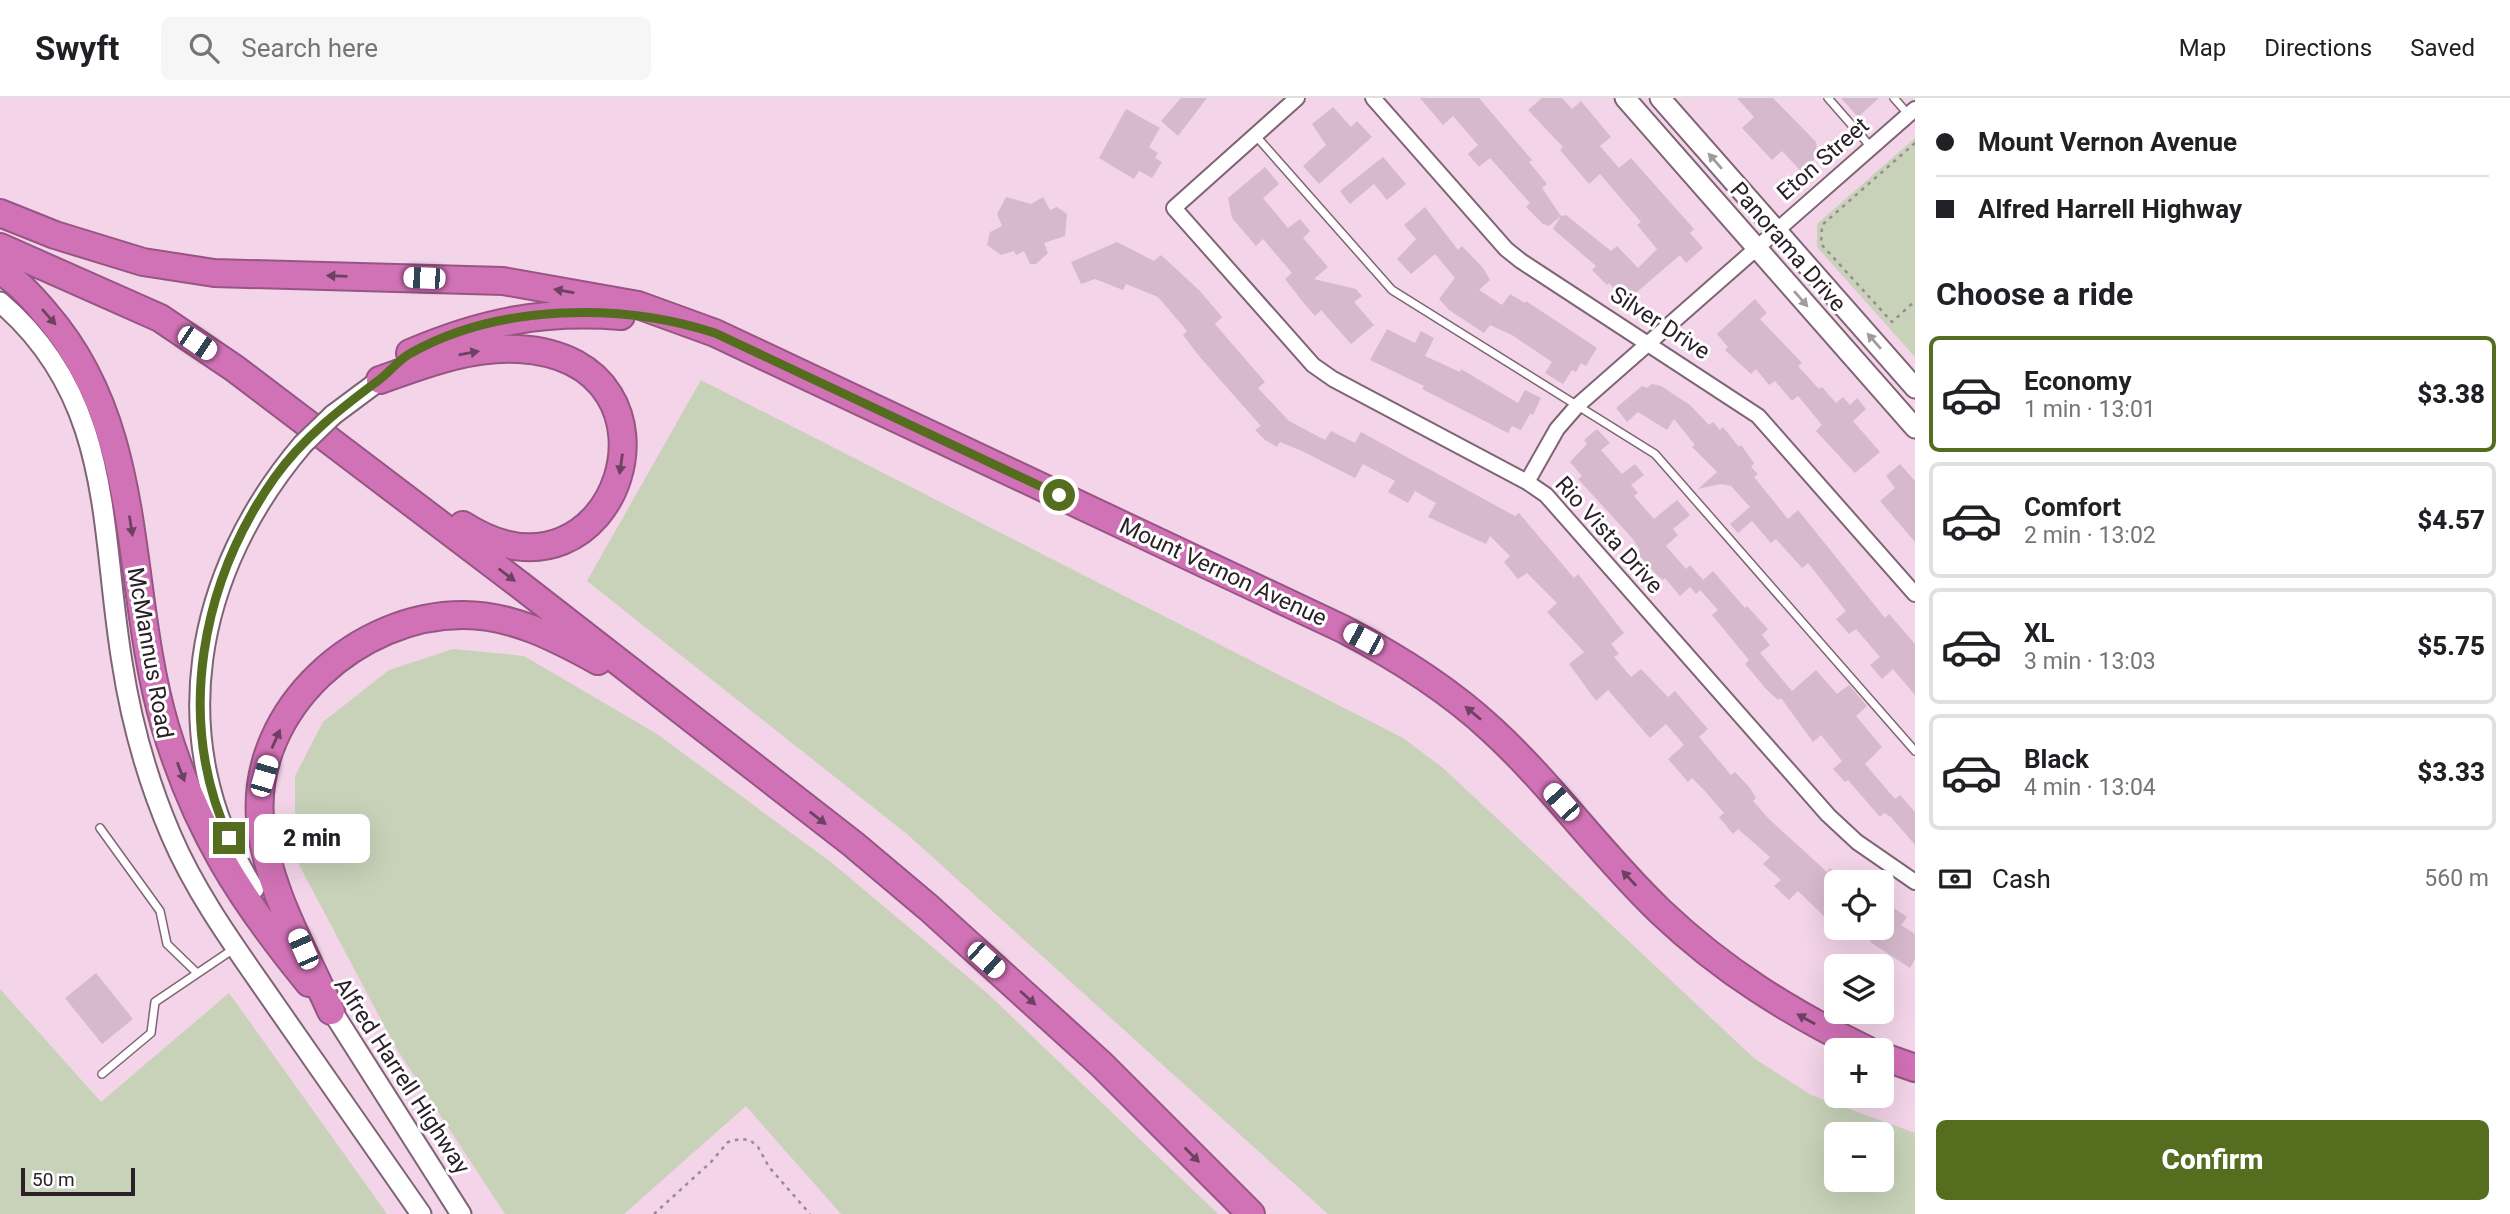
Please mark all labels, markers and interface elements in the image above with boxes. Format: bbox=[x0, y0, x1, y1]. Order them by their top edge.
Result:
search box bbox=[161, 17, 651, 80]
text: Swyft bbox=[35, 29, 119, 68]
icon: search bbox=[185, 29, 223, 67]
text: Search here bbox=[241, 33, 378, 63]
text: Map bbox=[2179, 34, 2226, 62]
text: Directions bbox=[2264, 34, 2372, 62]
text: Saved bbox=[2410, 34, 2475, 62]
street label: Eton Street bbox=[1772, 112, 1874, 206]
text: Mount Vernon Avenue bbox=[1978, 127, 2237, 157]
one-way arrow bbox=[1707, 152, 1723, 170]
street label: Panorama Drive bbox=[1724, 177, 1852, 317]
text: Alfred Harrell Highway bbox=[1978, 194, 2242, 224]
car bbox=[403, 267, 446, 289]
one-way arrow bbox=[326, 270, 348, 282]
text: Choose a ride bbox=[1936, 275, 2133, 313]
street label: Silver Drive bbox=[1605, 281, 1715, 365]
one-way arrow bbox=[553, 285, 575, 296]
one-way arrow bbox=[1793, 290, 1809, 308]
one-way arrow bbox=[41, 309, 56, 326]
car bbox=[174, 323, 221, 363]
one-way arrow bbox=[1867, 333, 1882, 350]
one-way arrow bbox=[458, 347, 480, 358]
icon: car bbox=[1940, 363, 2003, 426]
text: Economy bbox=[2024, 366, 2131, 396]
text: $3.38 bbox=[2417, 379, 2485, 409]
text: 1 min · 13:01 bbox=[2024, 396, 2156, 423]
one-way arrow bbox=[616, 453, 627, 475]
street label: Rio Vista Drive bbox=[1549, 471, 1669, 599]
route start bbox=[1043, 479, 1075, 511]
icon: car bbox=[1940, 489, 2003, 552]
text: Comfort bbox=[2024, 492, 2121, 522]
text: $4.57 bbox=[2417, 505, 2485, 535]
street label: Mount Vernon Avenue bbox=[1115, 512, 1331, 632]
one-way arrow bbox=[126, 515, 137, 537]
text: 2 min · 13:02 bbox=[2024, 522, 2156, 549]
street label: McMannus Road bbox=[122, 565, 178, 741]
one-way arrow bbox=[498, 567, 516, 581]
icon: car bbox=[1940, 615, 2003, 678]
text: XL bbox=[2024, 618, 2055, 648]
car bbox=[1340, 620, 1387, 658]
text: $5.75 bbox=[2417, 631, 2485, 661]
text: 3 min · 13:03 bbox=[2024, 648, 2156, 675]
one-way arrow bbox=[1464, 706, 1481, 721]
one-way arrow bbox=[271, 728, 282, 749]
icon: car bbox=[1940, 741, 2003, 804]
text: Black bbox=[2024, 744, 2089, 774]
car bbox=[249, 753, 280, 799]
text: $3.33 bbox=[2417, 757, 2485, 787]
one-way arrow bbox=[176, 761, 187, 782]
text: 4 min · 13:04 bbox=[2024, 774, 2156, 801]
car bbox=[1540, 779, 1583, 825]
one-way arrow bbox=[809, 810, 827, 824]
callout: 2 min bbox=[254, 814, 369, 862]
route end bbox=[213, 822, 245, 854]
text: 2 min bbox=[283, 825, 341, 852]
icon: cash bbox=[1936, 860, 1974, 898]
text: Cash bbox=[1992, 864, 2051, 894]
text: 560 m bbox=[2424, 865, 2489, 892]
one-way arrow bbox=[1621, 869, 1637, 887]
map controls bbox=[1824, 870, 1894, 1192]
button: locate bbox=[1824, 870, 1894, 940]
car bbox=[285, 926, 322, 972]
car bbox=[964, 938, 1009, 982]
button: layers bbox=[1824, 954, 1894, 1024]
street label: Alfred Harrell Highway bbox=[328, 973, 476, 1179]
one-way arrow bbox=[1019, 990, 1037, 1006]
one-way arrow bbox=[1796, 1014, 1816, 1025]
button: + bbox=[1824, 1038, 1894, 1108]
button: Confirm bbox=[1936, 1120, 2489, 1200]
button: − bbox=[1824, 1122, 1894, 1192]
one-way arrow bbox=[1184, 1147, 1200, 1163]
scale bar bbox=[21, 1165, 135, 1197]
text: 50 m bbox=[32, 1168, 75, 1191]

